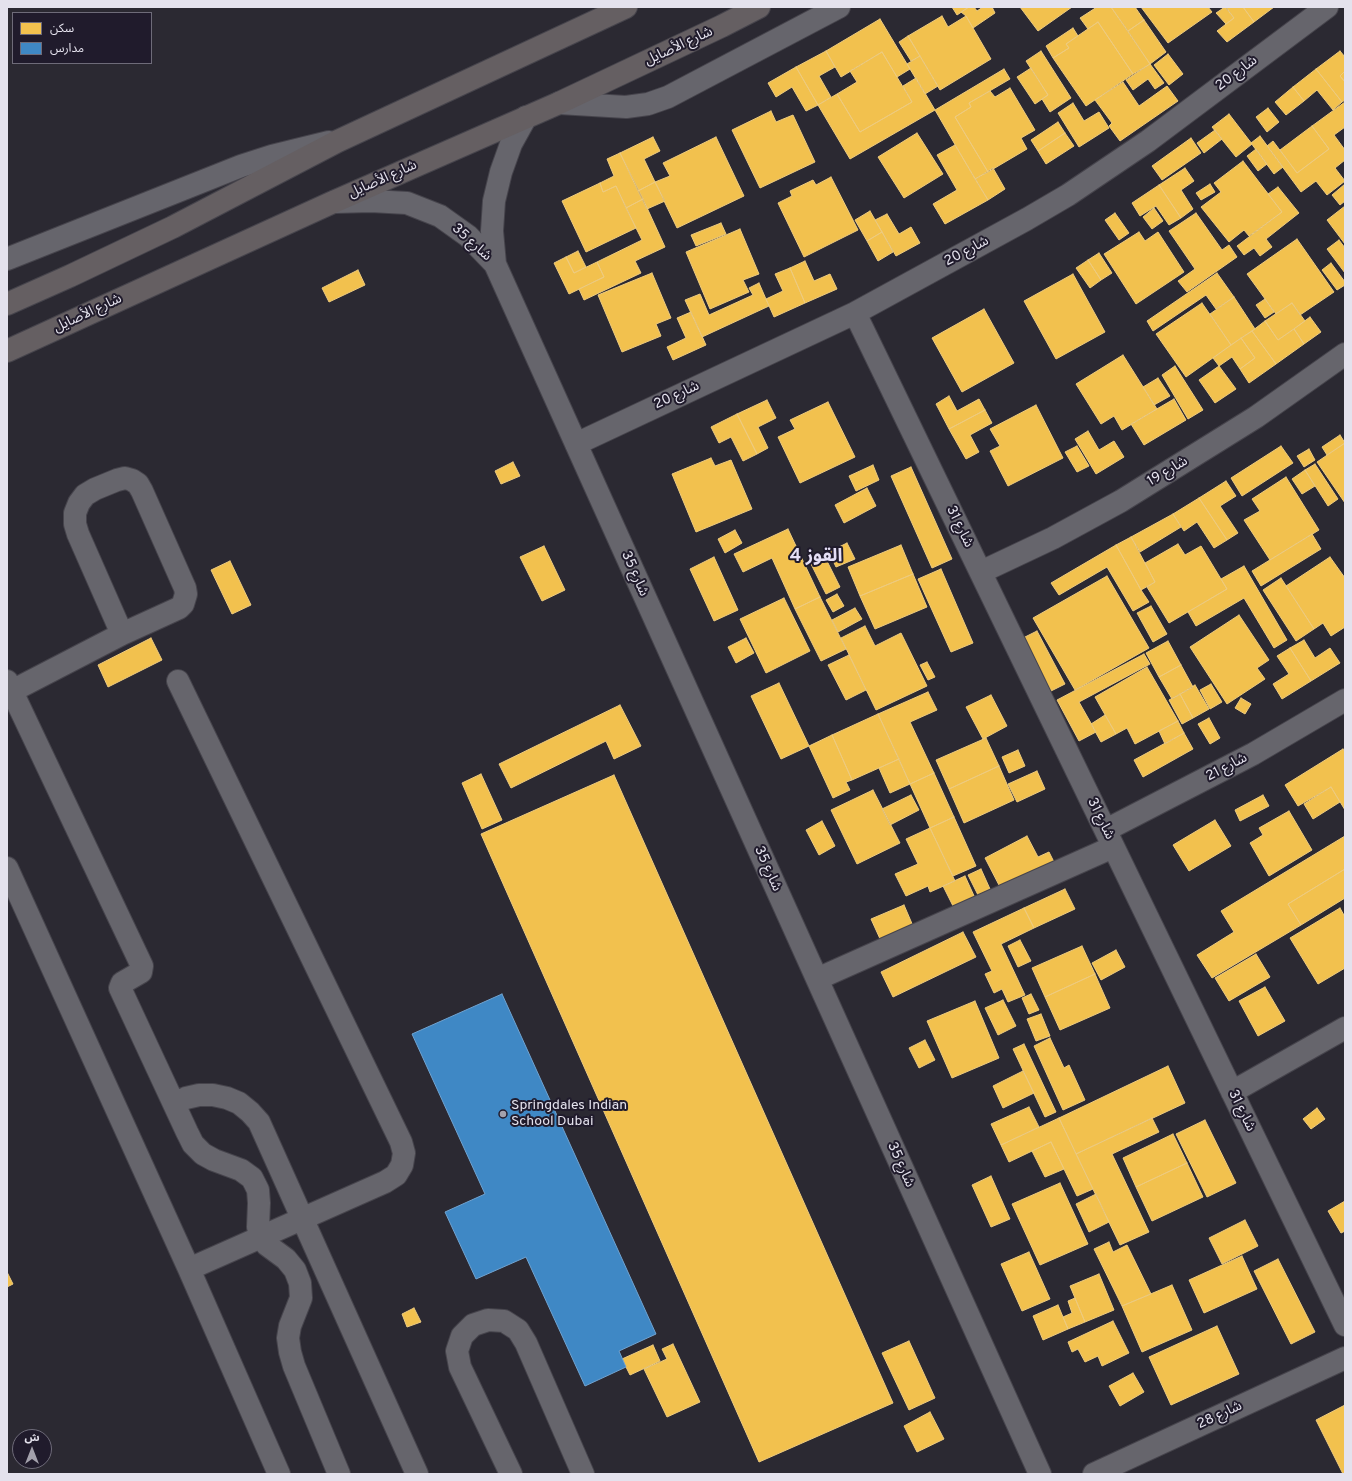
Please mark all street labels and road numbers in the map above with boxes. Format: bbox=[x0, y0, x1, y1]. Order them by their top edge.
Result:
street label: شارع الأصايل bbox=[642, 24, 716, 70]
street label: شارع 20 bbox=[1213, 53, 1261, 95]
street label: شارع الأصايل bbox=[346, 157, 420, 203]
street label: شارع 35 bbox=[448, 221, 494, 265]
street label: شارع 20 bbox=[942, 233, 992, 271]
street label: شارع الأصايل bbox=[51, 291, 125, 337]
street label: شارع 20 bbox=[652, 378, 702, 414]
street label: شارع 19 bbox=[1145, 453, 1191, 491]
street label: شارع 31 bbox=[942, 503, 976, 551]
street label: شارع 35 bbox=[617, 549, 651, 599]
street label: شارع 21 bbox=[1203, 750, 1251, 786]
street label: شارع 31 bbox=[1083, 795, 1117, 843]
street label: شارع 35 bbox=[750, 844, 784, 894]
street label: شارع 31 bbox=[1224, 1087, 1258, 1135]
street label: شارع 35 bbox=[883, 1140, 917, 1190]
street label: شارع 28 bbox=[1195, 1398, 1245, 1434]

